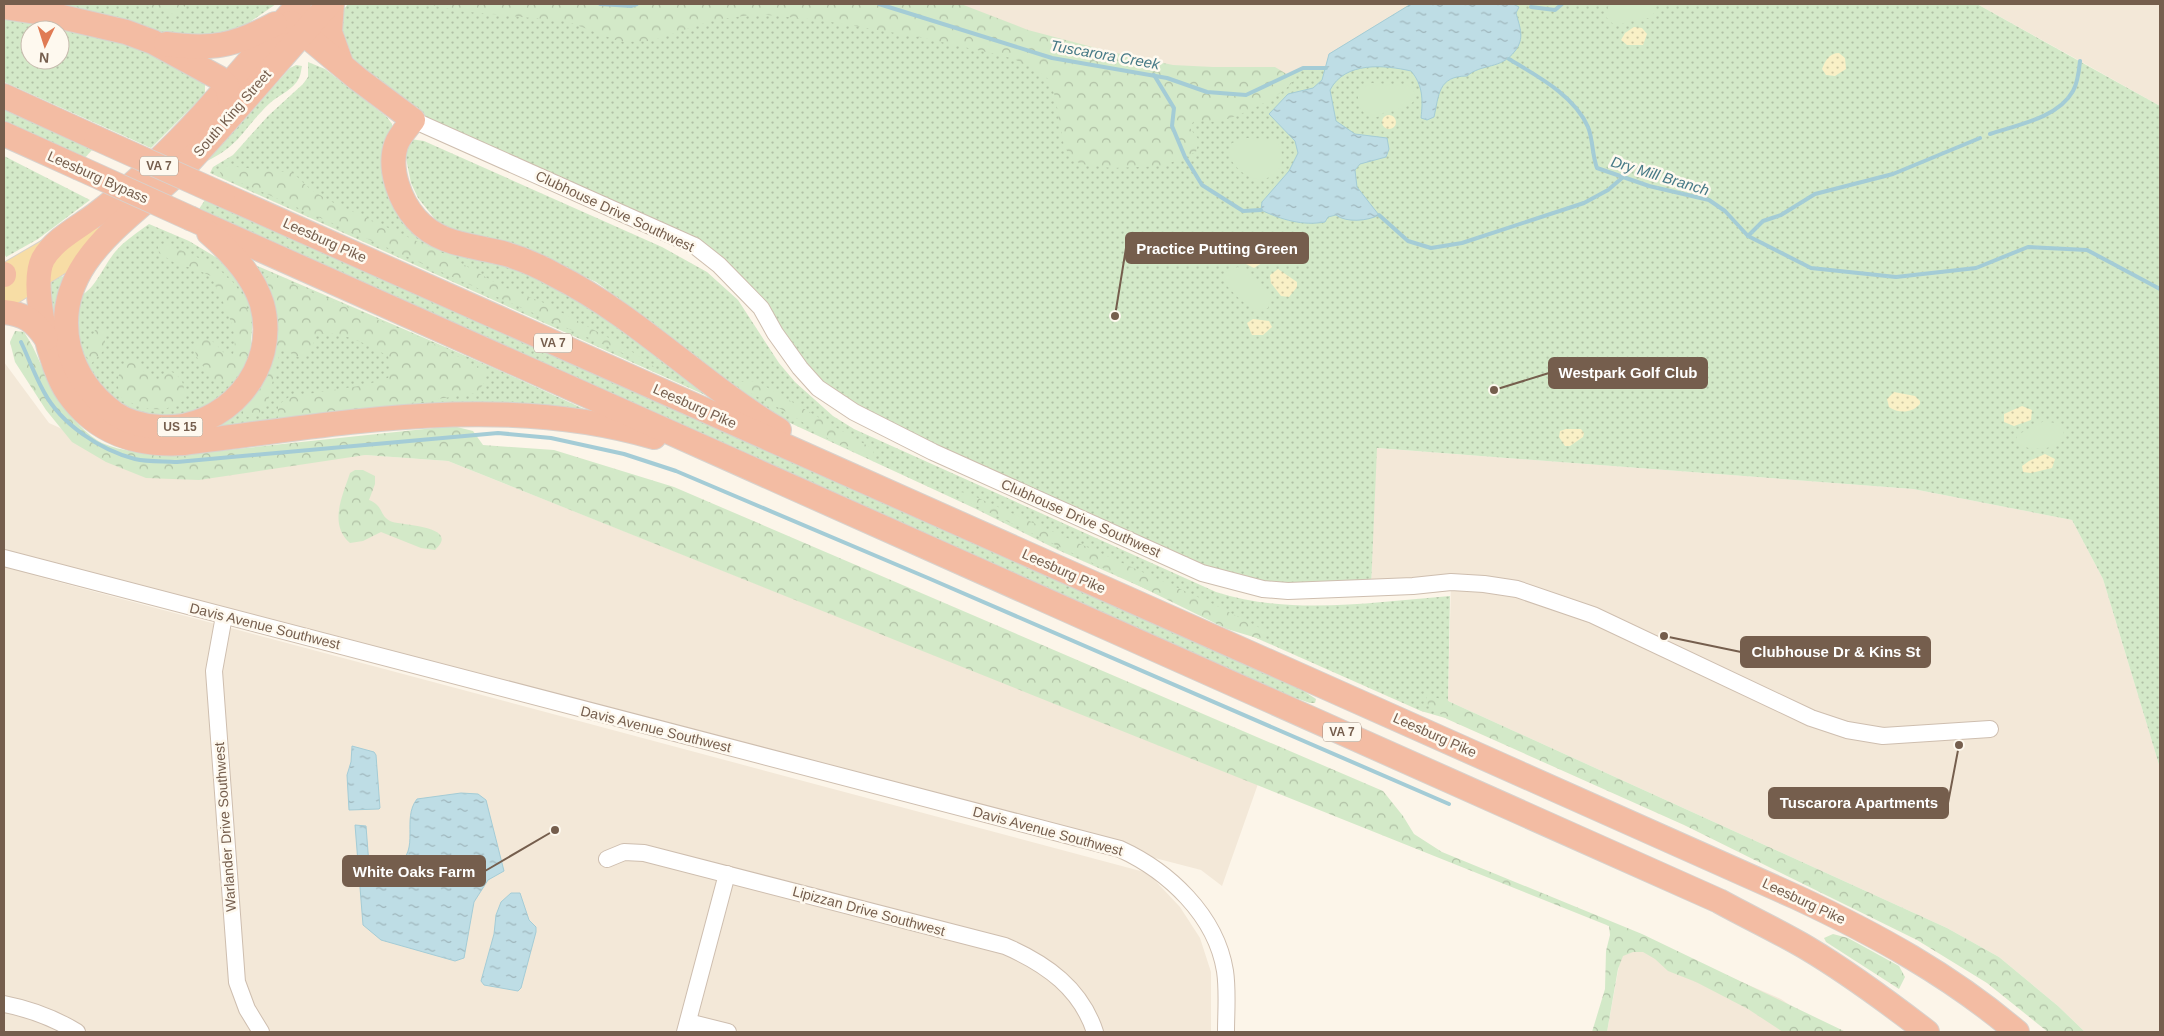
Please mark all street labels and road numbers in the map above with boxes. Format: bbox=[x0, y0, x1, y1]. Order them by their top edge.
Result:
street label: South King Street bbox=[190, 66, 274, 160]
street label: Leesburg Bypass bbox=[45, 148, 151, 206]
road number: VA 7 bbox=[140, 157, 178, 176]
street label: Clubhouse Drive Southwest bbox=[533, 167, 697, 255]
street label: Leesburg Pike bbox=[281, 214, 369, 266]
road number: VA 7 bbox=[534, 333, 572, 352]
street label: Leesburg Pike bbox=[651, 380, 739, 432]
road number: US 15 bbox=[158, 418, 202, 437]
street label: Clubhouse Drive Southwest bbox=[999, 476, 1163, 560]
street label: Leesburg Pike bbox=[1020, 545, 1108, 597]
street label: Davis Avenue Southwest bbox=[188, 600, 342, 652]
street label: Davis Avenue Southwest bbox=[579, 703, 733, 755]
street label: Leesburg Pike bbox=[1391, 709, 1479, 761]
road number: VA 7 bbox=[1323, 722, 1361, 742]
street label: Warlander Drive Southwest bbox=[211, 742, 239, 912]
street label: Davis Avenue Southwest bbox=[971, 803, 1125, 859]
street label: Leesburg Pike bbox=[1760, 875, 1848, 927]
street label: Lipizzan Drive Southwest bbox=[791, 883, 947, 939]

